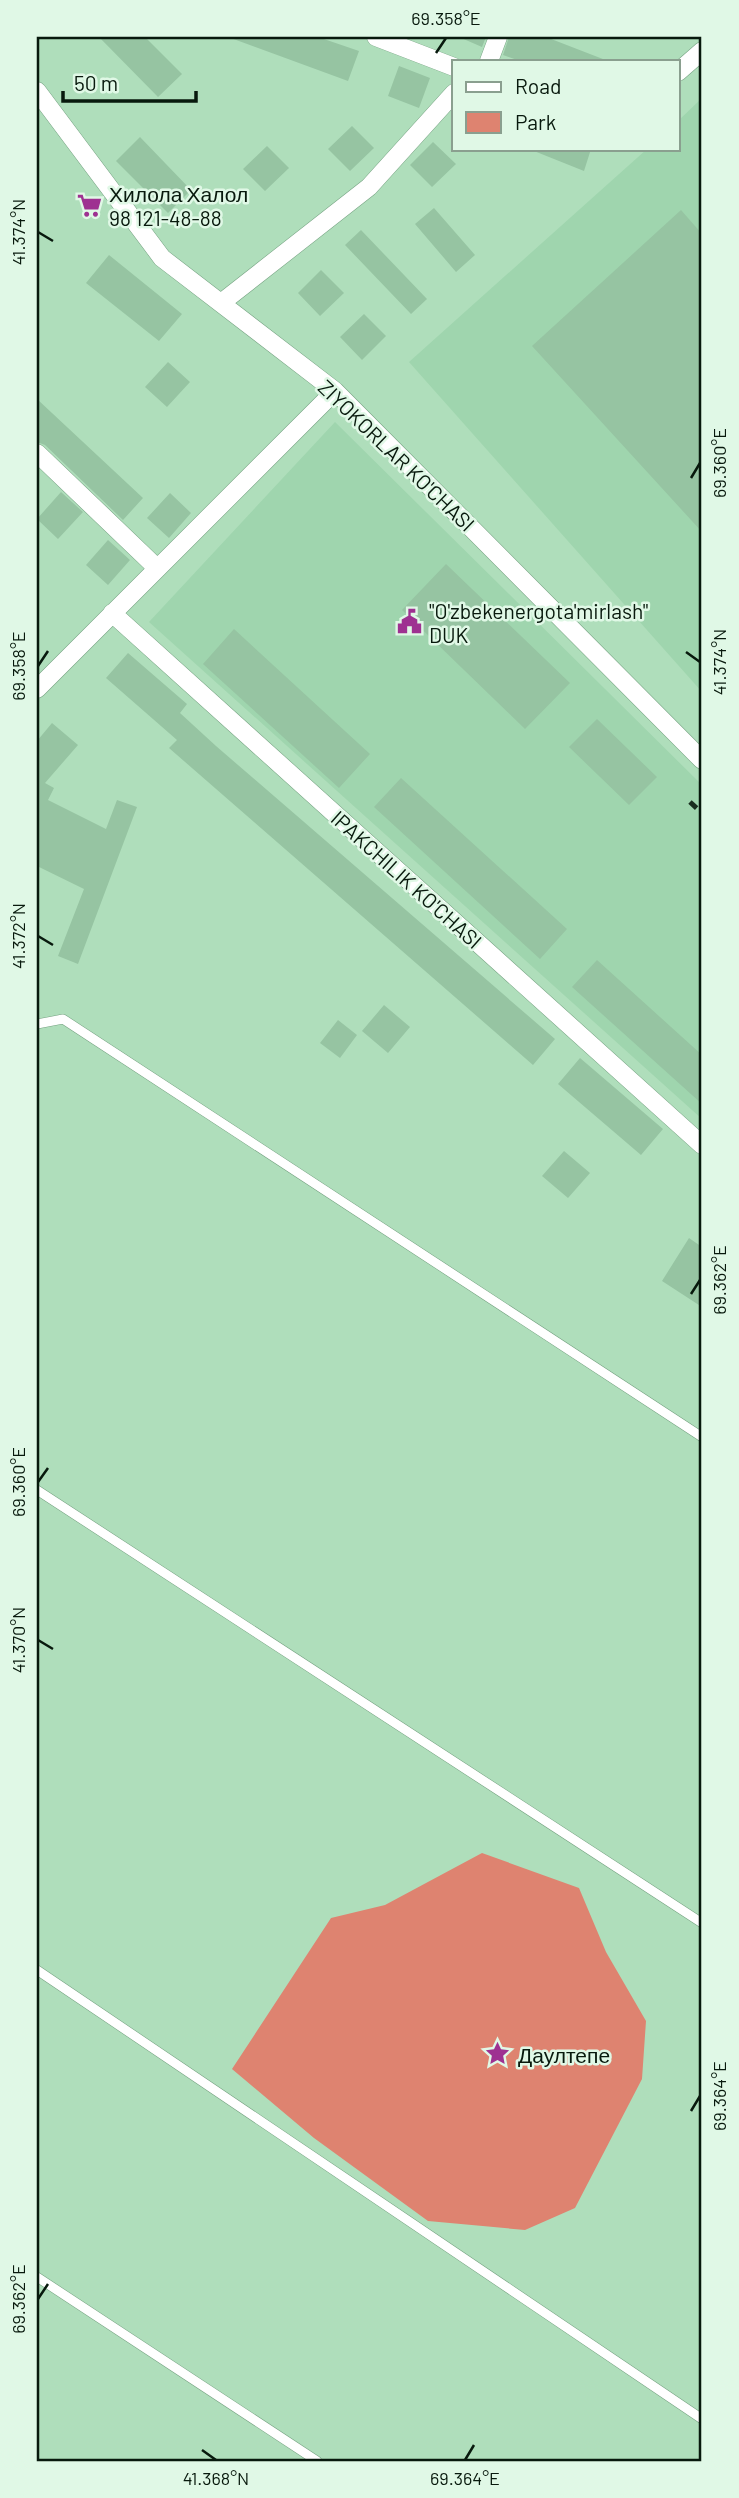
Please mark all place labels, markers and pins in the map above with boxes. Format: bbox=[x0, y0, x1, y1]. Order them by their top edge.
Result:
place label: Хилола Халол 98 121-48-88 bbox=[109, 181, 248, 230]
supermarket icon: Хилола Халол 98 121-48-88 bbox=[75, 191, 103, 219]
place label: "O'zbekenergota'mirlash" DUK bbox=[429, 598, 648, 647]
public building icon: "O'zbekenergota'mirlash" DUK bbox=[395, 608, 423, 636]
place icon: Даултепе bbox=[484, 2040, 512, 2068]
place label: Даултепе bbox=[518, 2042, 610, 2067]

